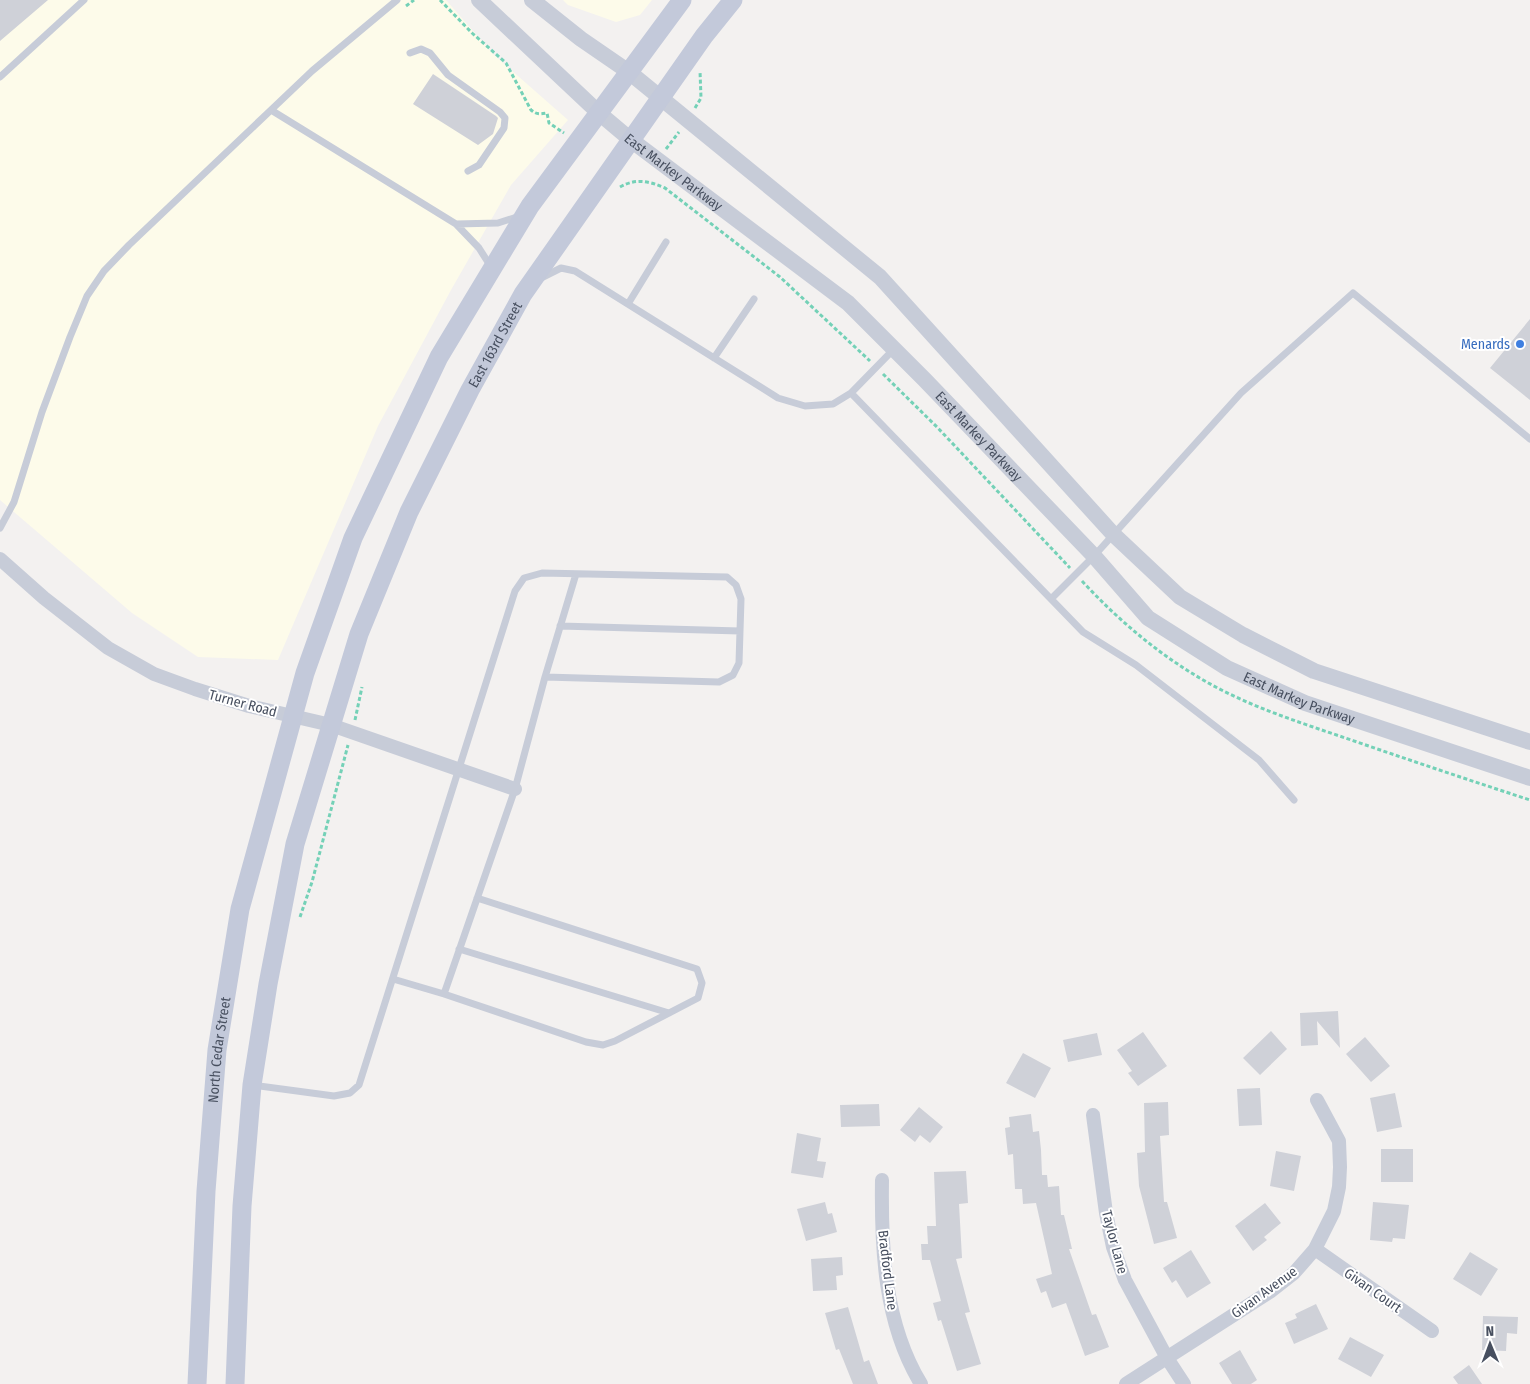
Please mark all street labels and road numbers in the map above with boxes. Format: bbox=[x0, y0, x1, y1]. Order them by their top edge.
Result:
street label: East Markey Parkway bbox=[621, 130, 726, 215]
street label: East 163rd Street bbox=[465, 299, 526, 391]
street label: East Markey Parkway bbox=[932, 388, 1026, 486]
street label: East Markey Parkway bbox=[1241, 669, 1358, 728]
street label: Turner Road bbox=[207, 686, 279, 721]
street label: North Cedar Street bbox=[205, 995, 235, 1104]
street label: Taylor Lane bbox=[1098, 1208, 1131, 1276]
street label: Bradford Lane bbox=[874, 1229, 901, 1311]
street label: Givan Avenue bbox=[1228, 1263, 1301, 1322]
street label: Givan Court bbox=[1341, 1264, 1405, 1317]

